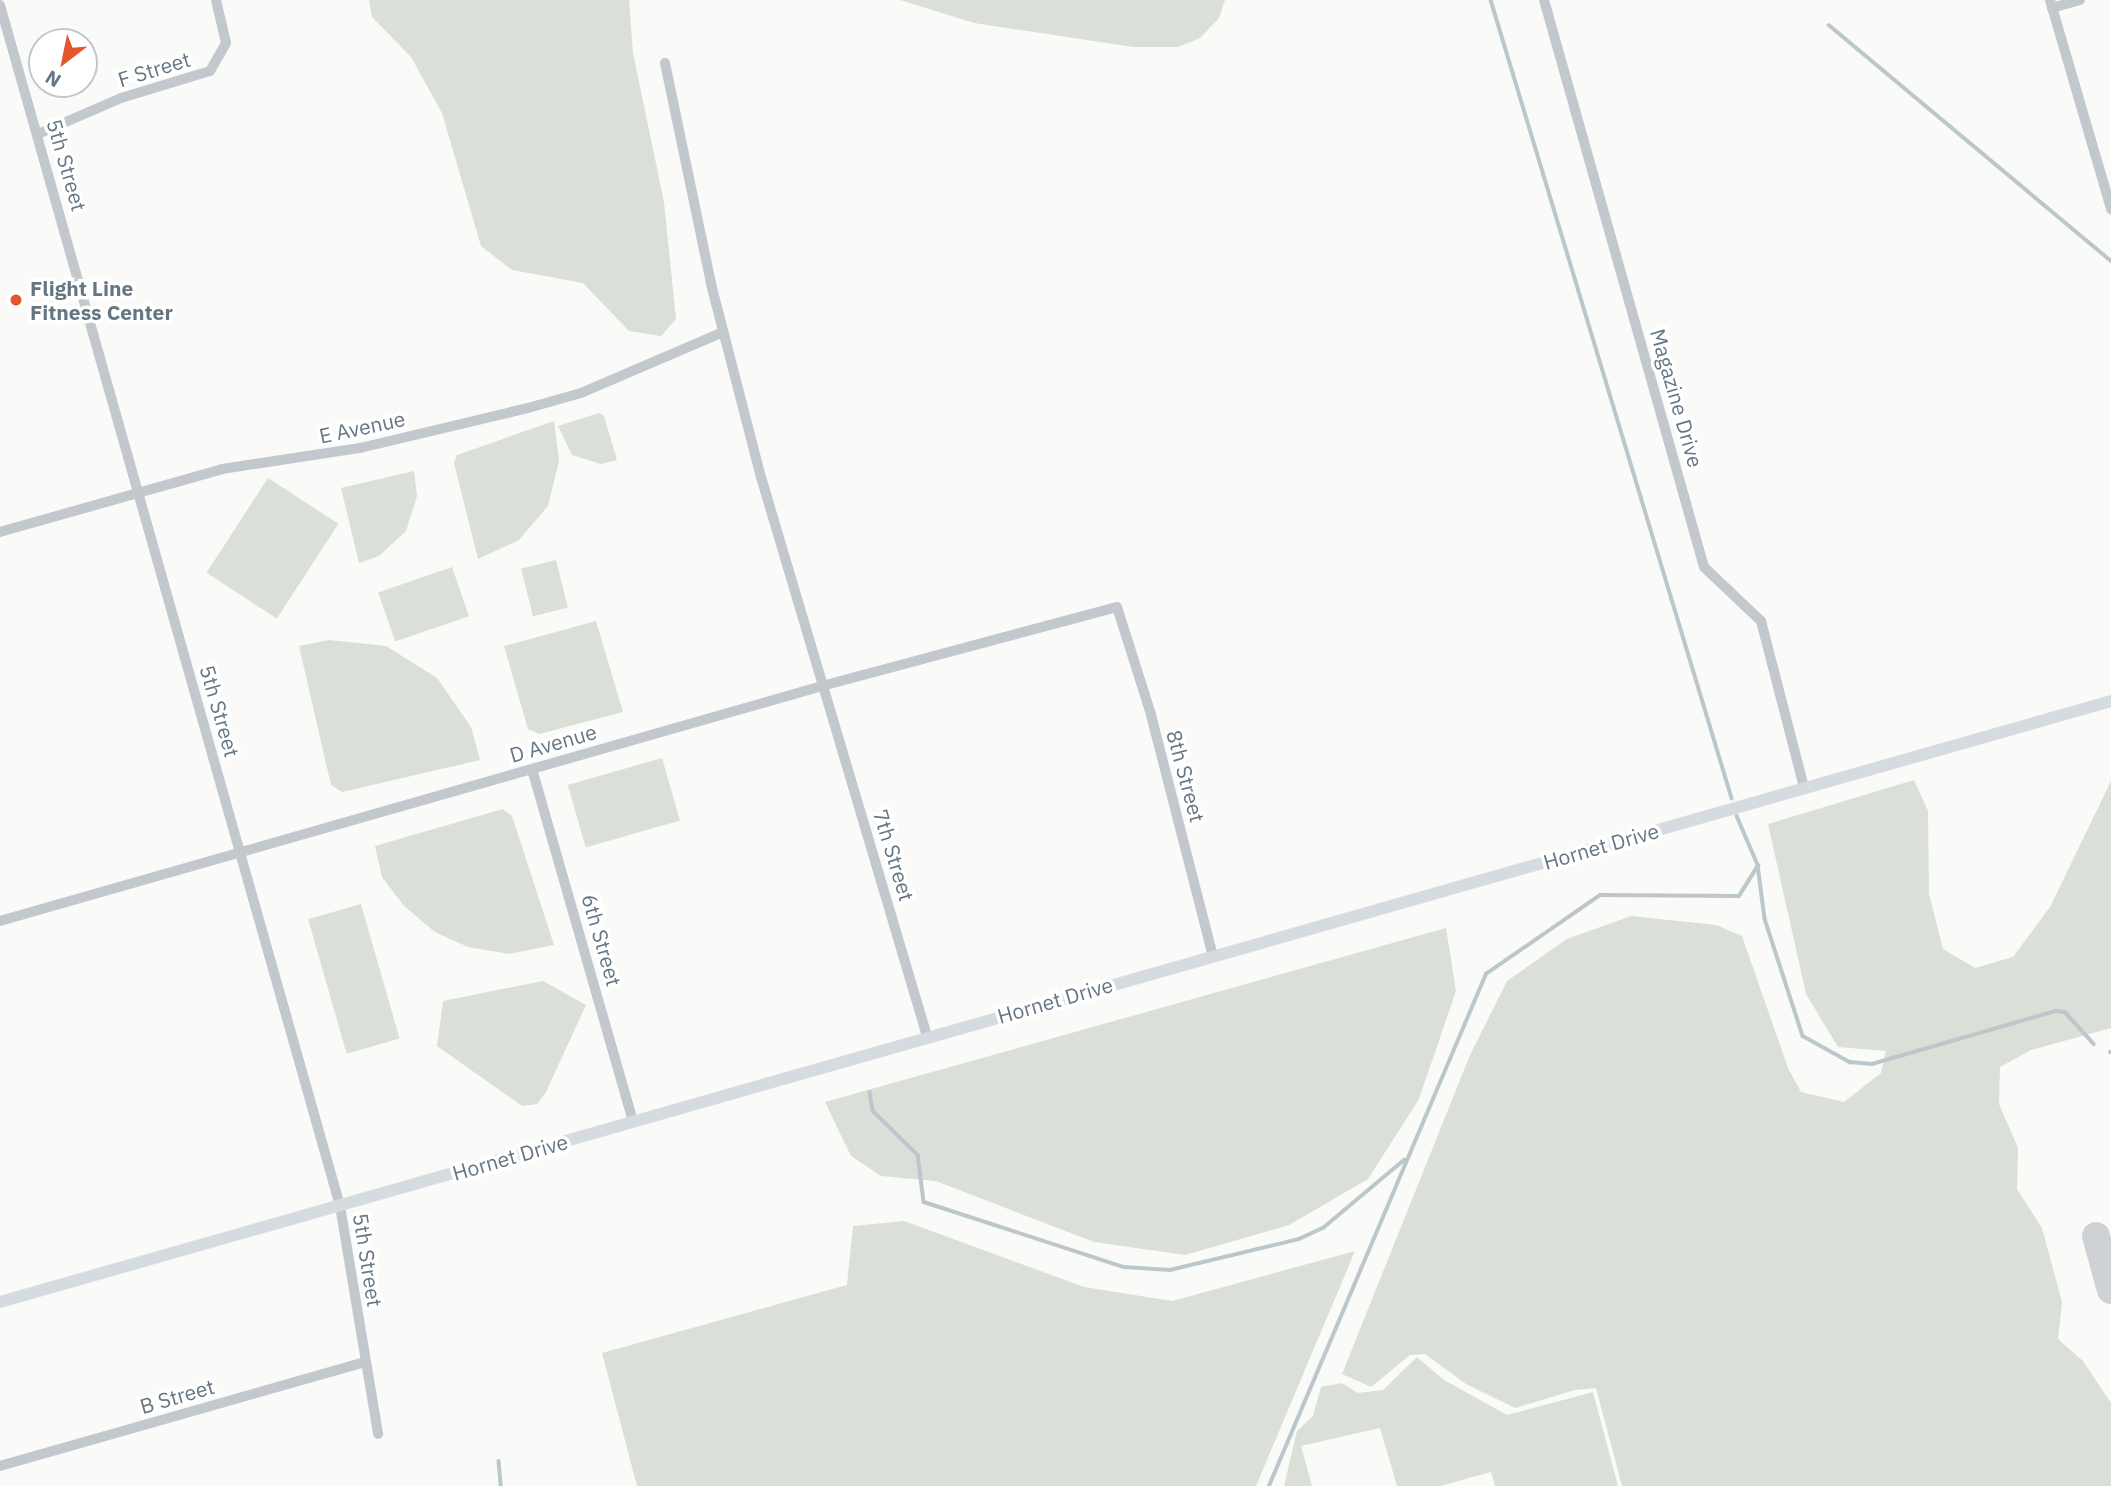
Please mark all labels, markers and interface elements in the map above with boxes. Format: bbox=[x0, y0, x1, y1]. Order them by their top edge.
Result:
north arrow bbox=[28, 28, 98, 98]
street label: F Street bbox=[115, 46, 193, 92]
text: N bbox=[41, 65, 65, 93]
street label: 5th Street bbox=[42, 116, 92, 214]
place label: Flight Line Fitness Center bbox=[30, 275, 173, 325]
marker: Flight Line Fitness Center bbox=[8, 292, 24, 308]
street label: Magazine Drive bbox=[1645, 326, 1709, 470]
street label: E Avenue bbox=[317, 406, 407, 448]
street label: 5th Street bbox=[195, 662, 245, 760]
street label: D Avenue bbox=[507, 719, 599, 767]
street label: 8th Street bbox=[1162, 727, 1210, 825]
street label: 7th Street bbox=[868, 806, 920, 904]
street label: Hornet Drive bbox=[1540, 818, 1662, 874]
street label: 6th Street bbox=[577, 891, 627, 989]
street label: Hornet Drive bbox=[994, 972, 1116, 1028]
street label: Hornet Drive bbox=[449, 1129, 571, 1185]
street label: 5th Street bbox=[348, 1211, 388, 1309]
street label: B Street bbox=[137, 1373, 217, 1419]

